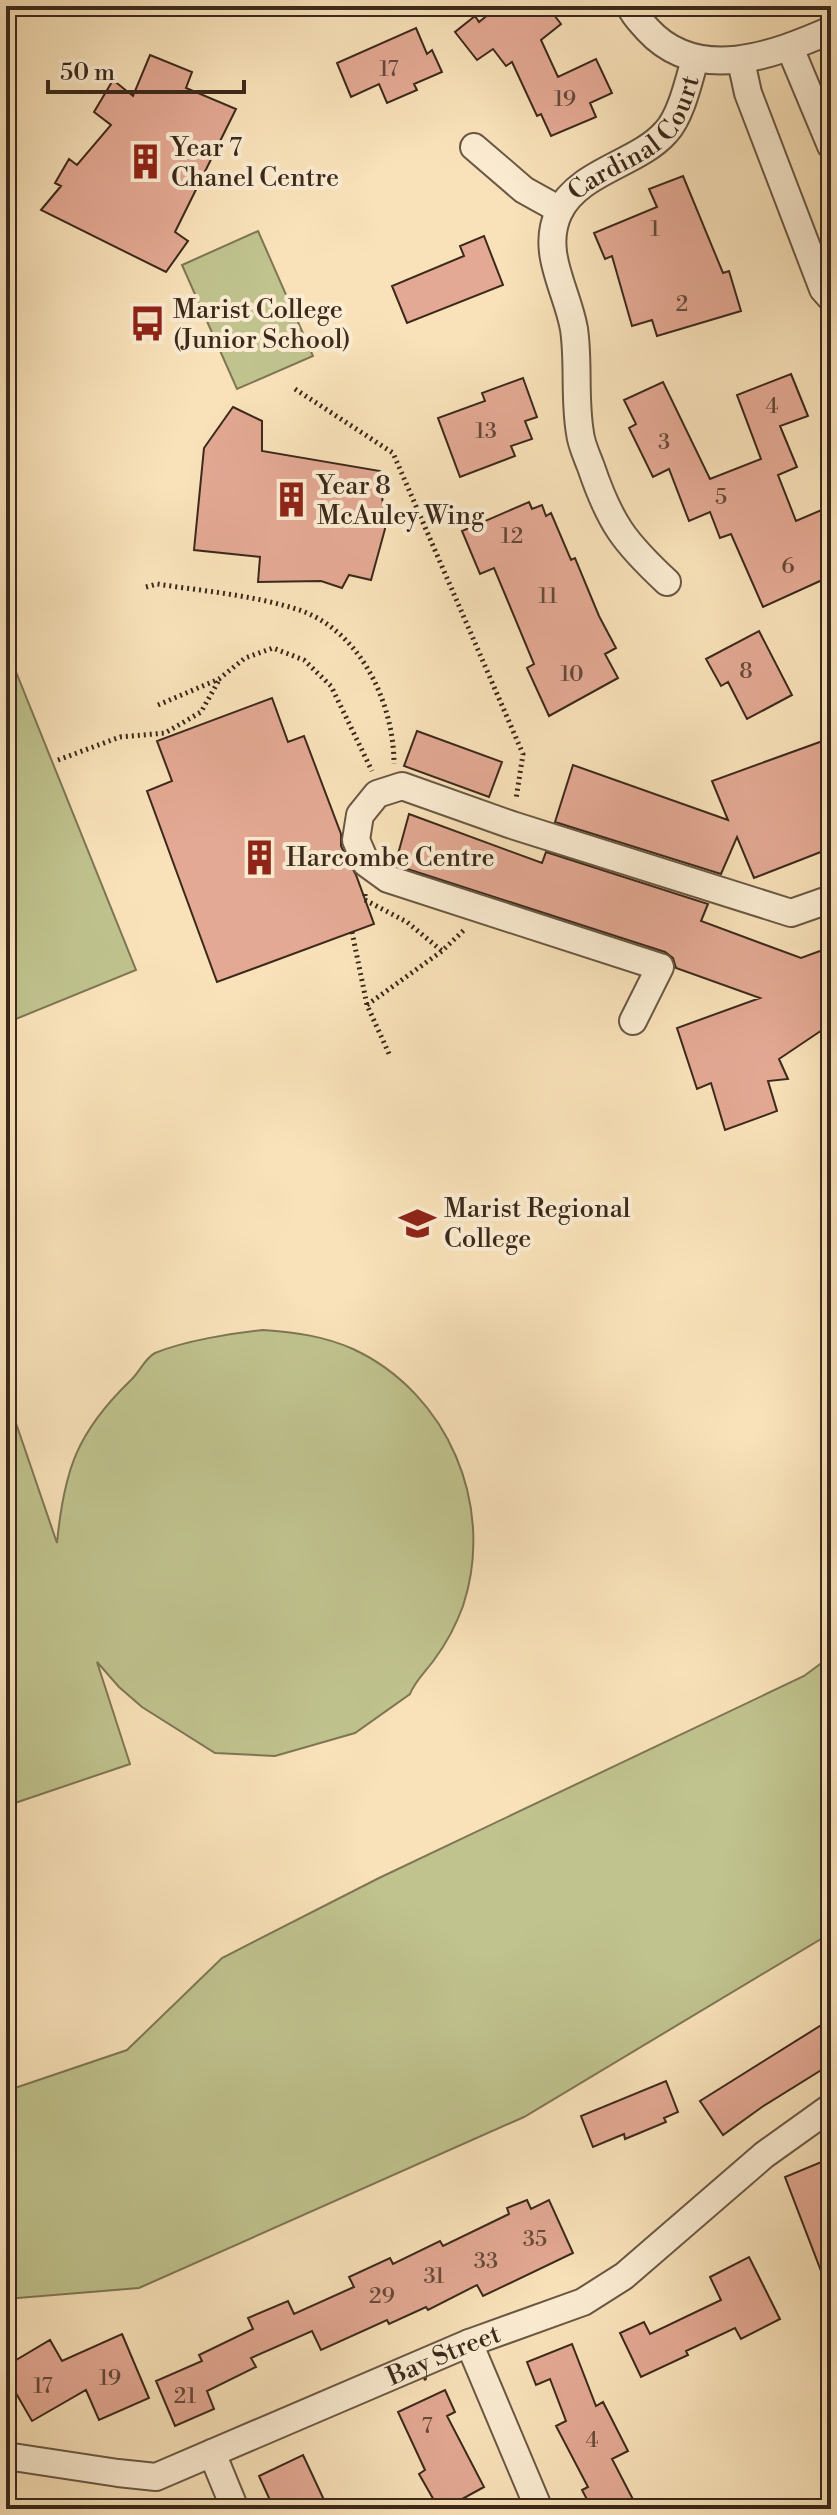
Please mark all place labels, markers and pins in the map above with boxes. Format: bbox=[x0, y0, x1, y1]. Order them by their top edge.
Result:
place label: Year 7 Chanel Centre bbox=[169, 132, 339, 194]
building icon: Year 7 Chanel Centre bbox=[126, 143, 164, 181]
place label: Marist College (Junior School) bbox=[173, 294, 351, 356]
bus stop icon: Marist College (Junior School) bbox=[128, 305, 166, 343]
place label: Year 8 McAuley Wing bbox=[315, 470, 485, 532]
building icon: Year 8 McAuley Wing bbox=[272, 481, 310, 519]
building icon: Harcombe Centre bbox=[241, 838, 279, 876]
place label: Harcombe Centre bbox=[286, 842, 495, 874]
place label: Marist Regional College bbox=[444, 1193, 631, 1255]
school or university icon: Marist Regional College bbox=[399, 1204, 437, 1242]

